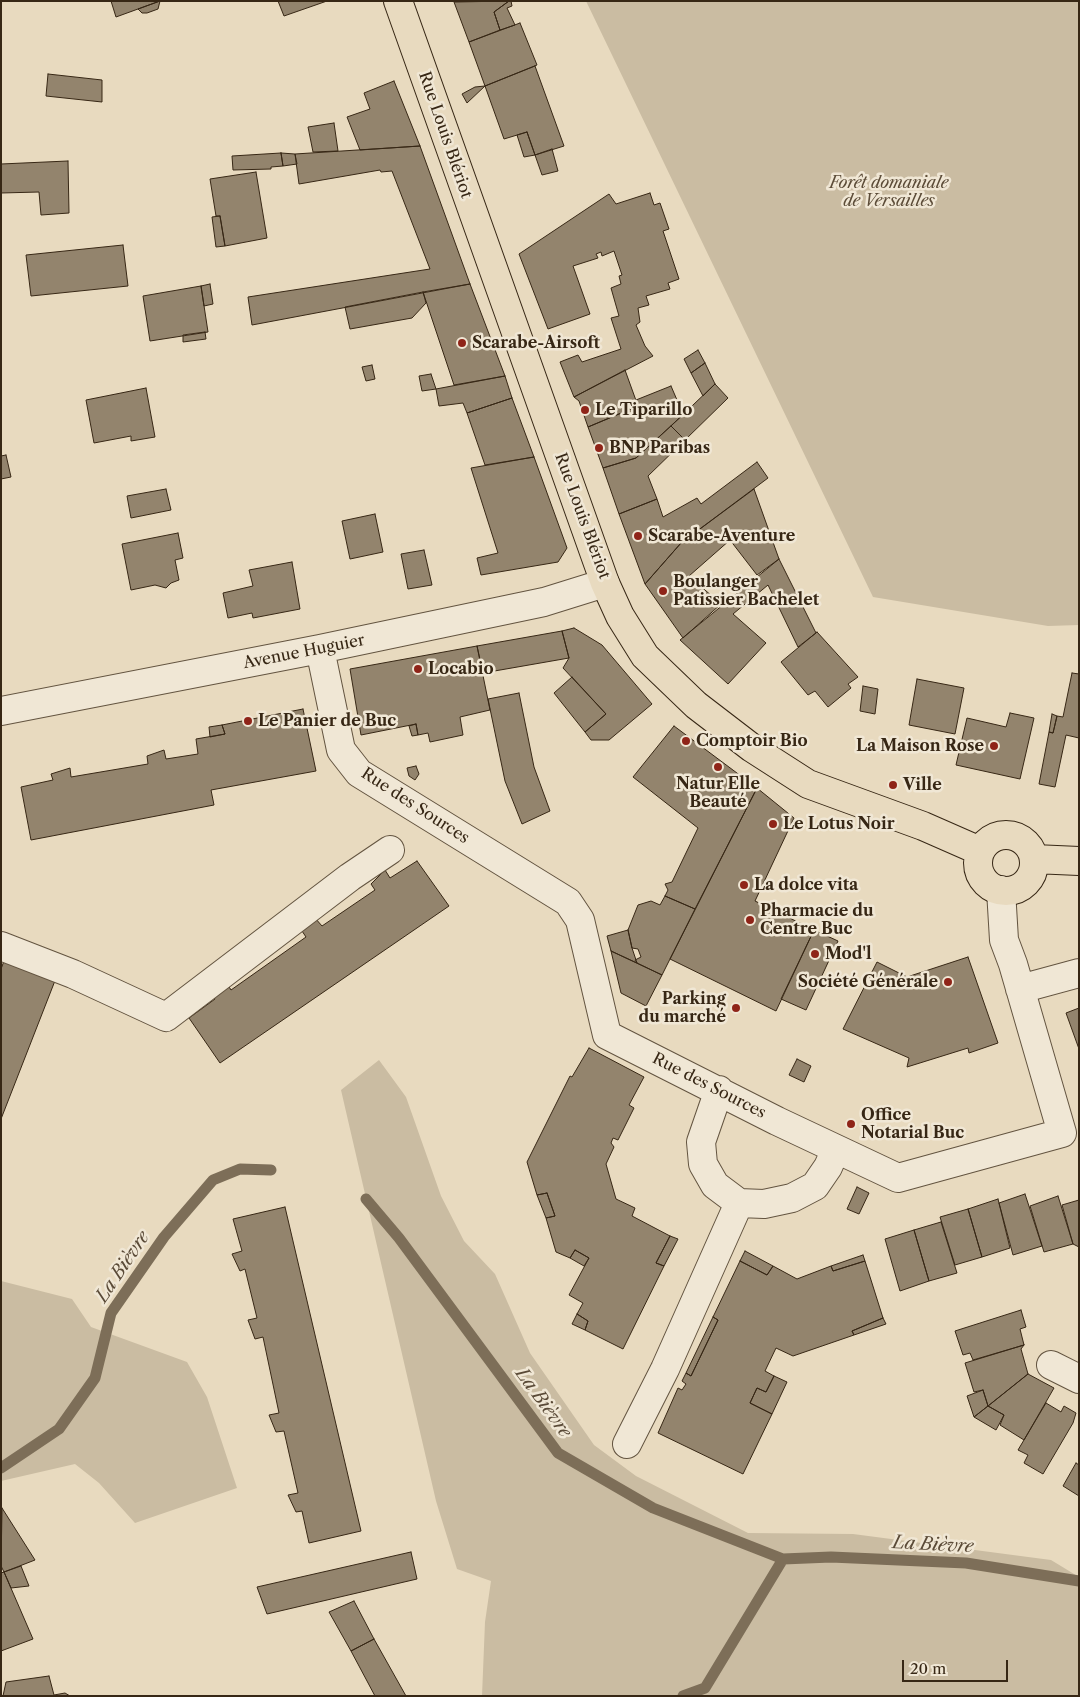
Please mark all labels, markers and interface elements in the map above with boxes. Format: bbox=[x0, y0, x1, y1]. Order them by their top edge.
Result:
street label: Rue Louis Blériot bbox=[414, 69, 476, 201]
park label: Forêt domaniale de Versailles bbox=[830, 173, 948, 211]
place label: Scarabe-Airsoft bbox=[472, 333, 600, 353]
marker: Scarabe-Airsoft bbox=[456, 337, 468, 349]
place label: Le Tiparillo bbox=[595, 400, 692, 420]
marker: Le Tiparillo bbox=[579, 404, 591, 416]
place label: BNP Paribas bbox=[609, 438, 710, 458]
marker: BNP Paribas bbox=[593, 442, 605, 454]
street label: Rue Louis Blériot bbox=[550, 450, 614, 582]
place label: Scarabe-Aventure bbox=[648, 526, 795, 546]
marker: Scarabe-Aventure bbox=[632, 530, 644, 542]
place label: Boulanger Patissier Bachelet bbox=[673, 572, 819, 610]
marker: Boulanger Patissier Bachelet bbox=[657, 585, 669, 597]
street label: Avenue Huguier bbox=[242, 631, 366, 673]
place label: Locabio bbox=[428, 659, 494, 679]
marker: Locabio bbox=[412, 663, 424, 675]
place label: Le Panier de Buc bbox=[258, 711, 396, 731]
marker: Le Panier de Buc bbox=[242, 715, 254, 727]
place label: Comptoir Bio bbox=[696, 731, 808, 751]
marker: Comptoir Bio bbox=[680, 735, 692, 747]
place label: La Maison Rose bbox=[856, 736, 984, 756]
marker: La Maison Rose bbox=[988, 740, 1000, 752]
marker: Natur Elle Beauté bbox=[712, 761, 724, 773]
street label: Rue des Sources bbox=[357, 764, 473, 848]
place label: Natur Elle Beauté bbox=[676, 774, 760, 812]
place label: Ville bbox=[903, 775, 942, 795]
marker: Ville bbox=[887, 779, 899, 791]
place label: Le Lotus Noir bbox=[783, 814, 895, 834]
marker: Le Lotus Noir bbox=[767, 818, 779, 830]
place label: La dolce vita bbox=[754, 875, 858, 895]
marker: La dolce vita bbox=[738, 879, 750, 891]
place label: Pharmacie du Centre Buc bbox=[760, 901, 874, 939]
marker: Pharmacie du Centre Buc bbox=[744, 914, 756, 926]
place label: Mod'l bbox=[825, 944, 872, 964]
marker: Mod'l bbox=[809, 948, 821, 960]
place label: Société Générale bbox=[798, 972, 938, 992]
marker: Société Générale bbox=[942, 976, 954, 988]
place label: Parking du marché bbox=[639, 989, 726, 1027]
marker: Parking du marché bbox=[730, 1002, 742, 1014]
street label: Rue des Sources bbox=[649, 1049, 769, 1123]
place label: Office Notarial Buc bbox=[861, 1105, 964, 1143]
marker: Office Notarial Buc bbox=[845, 1118, 857, 1130]
water label: La Bièvre bbox=[91, 1227, 155, 1307]
water label: La Bièvre bbox=[510, 1364, 576, 1442]
water label: La Bièvre bbox=[892, 1532, 974, 1558]
scale bar bbox=[905, 1650, 1011, 1682]
text: 20 m bbox=[910, 1659, 946, 1678]

